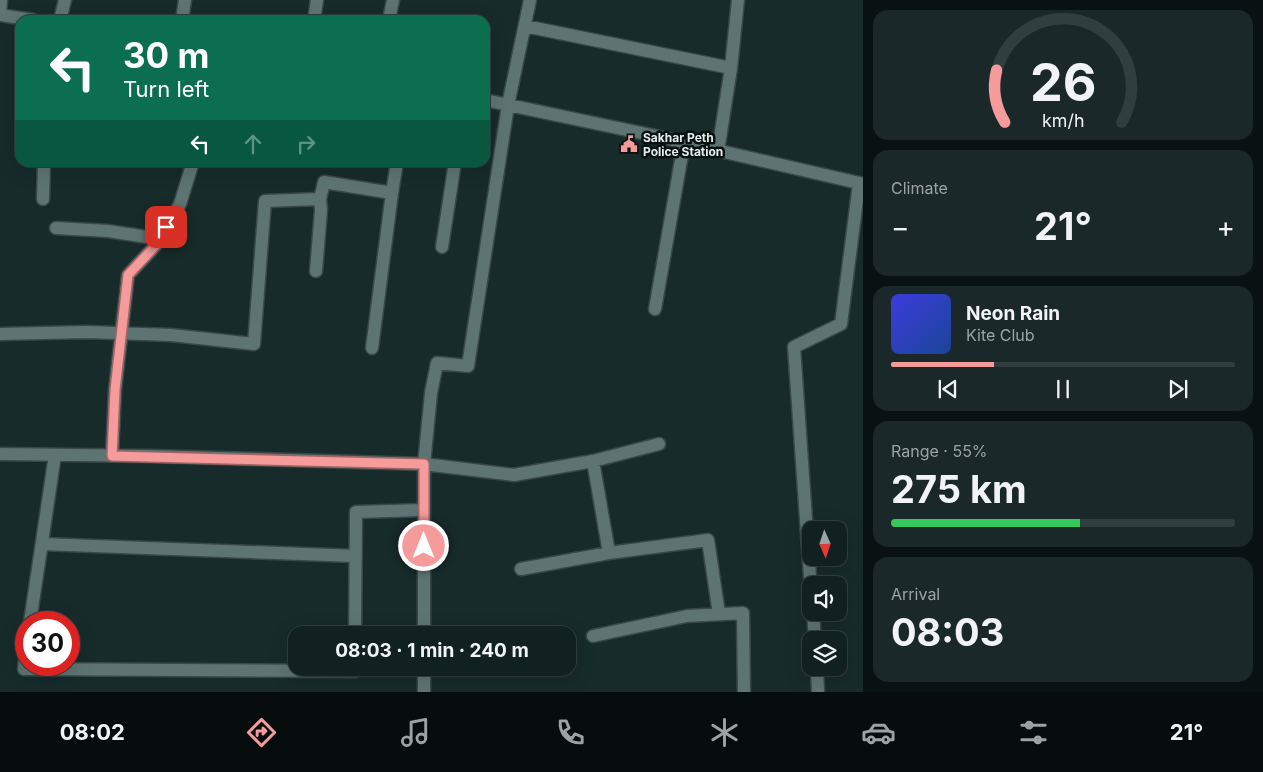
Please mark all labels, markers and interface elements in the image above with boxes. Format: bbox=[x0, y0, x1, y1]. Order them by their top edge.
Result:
text: 30 m bbox=[123, 34, 209, 76]
icon: left bbox=[40, 35, 105, 100]
text: 26 bbox=[1030, 51, 1096, 114]
text: Turn left bbox=[123, 76, 209, 102]
text: km/h bbox=[1042, 110, 1084, 131]
icon: left bbox=[186, 130, 214, 158]
icon: ahead bbox=[239, 130, 267, 158]
icon: right bbox=[292, 130, 320, 158]
place label: Sakhar Peth Police Station bbox=[643, 130, 723, 159]
public building icon: Sakhar Peth Police Station bbox=[619, 134, 639, 154]
text: Climate bbox=[891, 178, 948, 198]
text: 21° bbox=[1034, 203, 1092, 249]
pin bbox=[145, 206, 187, 248]
text: − bbox=[891, 210, 910, 244]
text: + bbox=[1216, 210, 1235, 244]
icon: arrive bbox=[152, 213, 180, 241]
text: Neon Rain bbox=[966, 302, 1060, 325]
text: Kite Club bbox=[966, 325, 1035, 345]
icon: previous bbox=[934, 375, 962, 403]
icon: pause bbox=[1049, 375, 1077, 403]
icon: next bbox=[1164, 375, 1192, 403]
text: Range · 55% bbox=[891, 441, 988, 461]
text: 275 km bbox=[891, 466, 1027, 512]
position arrow bbox=[397, 519, 449, 571]
north arrow bbox=[802, 521, 848, 566]
map controls bbox=[802, 521, 847, 676]
button: sound bbox=[802, 576, 847, 621]
text: Arrival bbox=[891, 584, 940, 604]
text: 08:03 bbox=[891, 609, 1004, 655]
speed limit sign: 30 bbox=[15, 611, 80, 676]
button: layers bbox=[802, 631, 847, 676]
text: 08:03 · 1 min · 240 m bbox=[335, 639, 529, 662]
icon: directions bbox=[244, 715, 279, 750]
icon: music bbox=[398, 715, 433, 750]
icon: phone bbox=[553, 715, 588, 750]
icon: climate bbox=[707, 715, 742, 750]
icon: car bbox=[861, 715, 896, 750]
icon: filters bbox=[1016, 715, 1051, 750]
text: 08:02 bbox=[60, 719, 125, 745]
text: 21° bbox=[1170, 719, 1203, 745]

